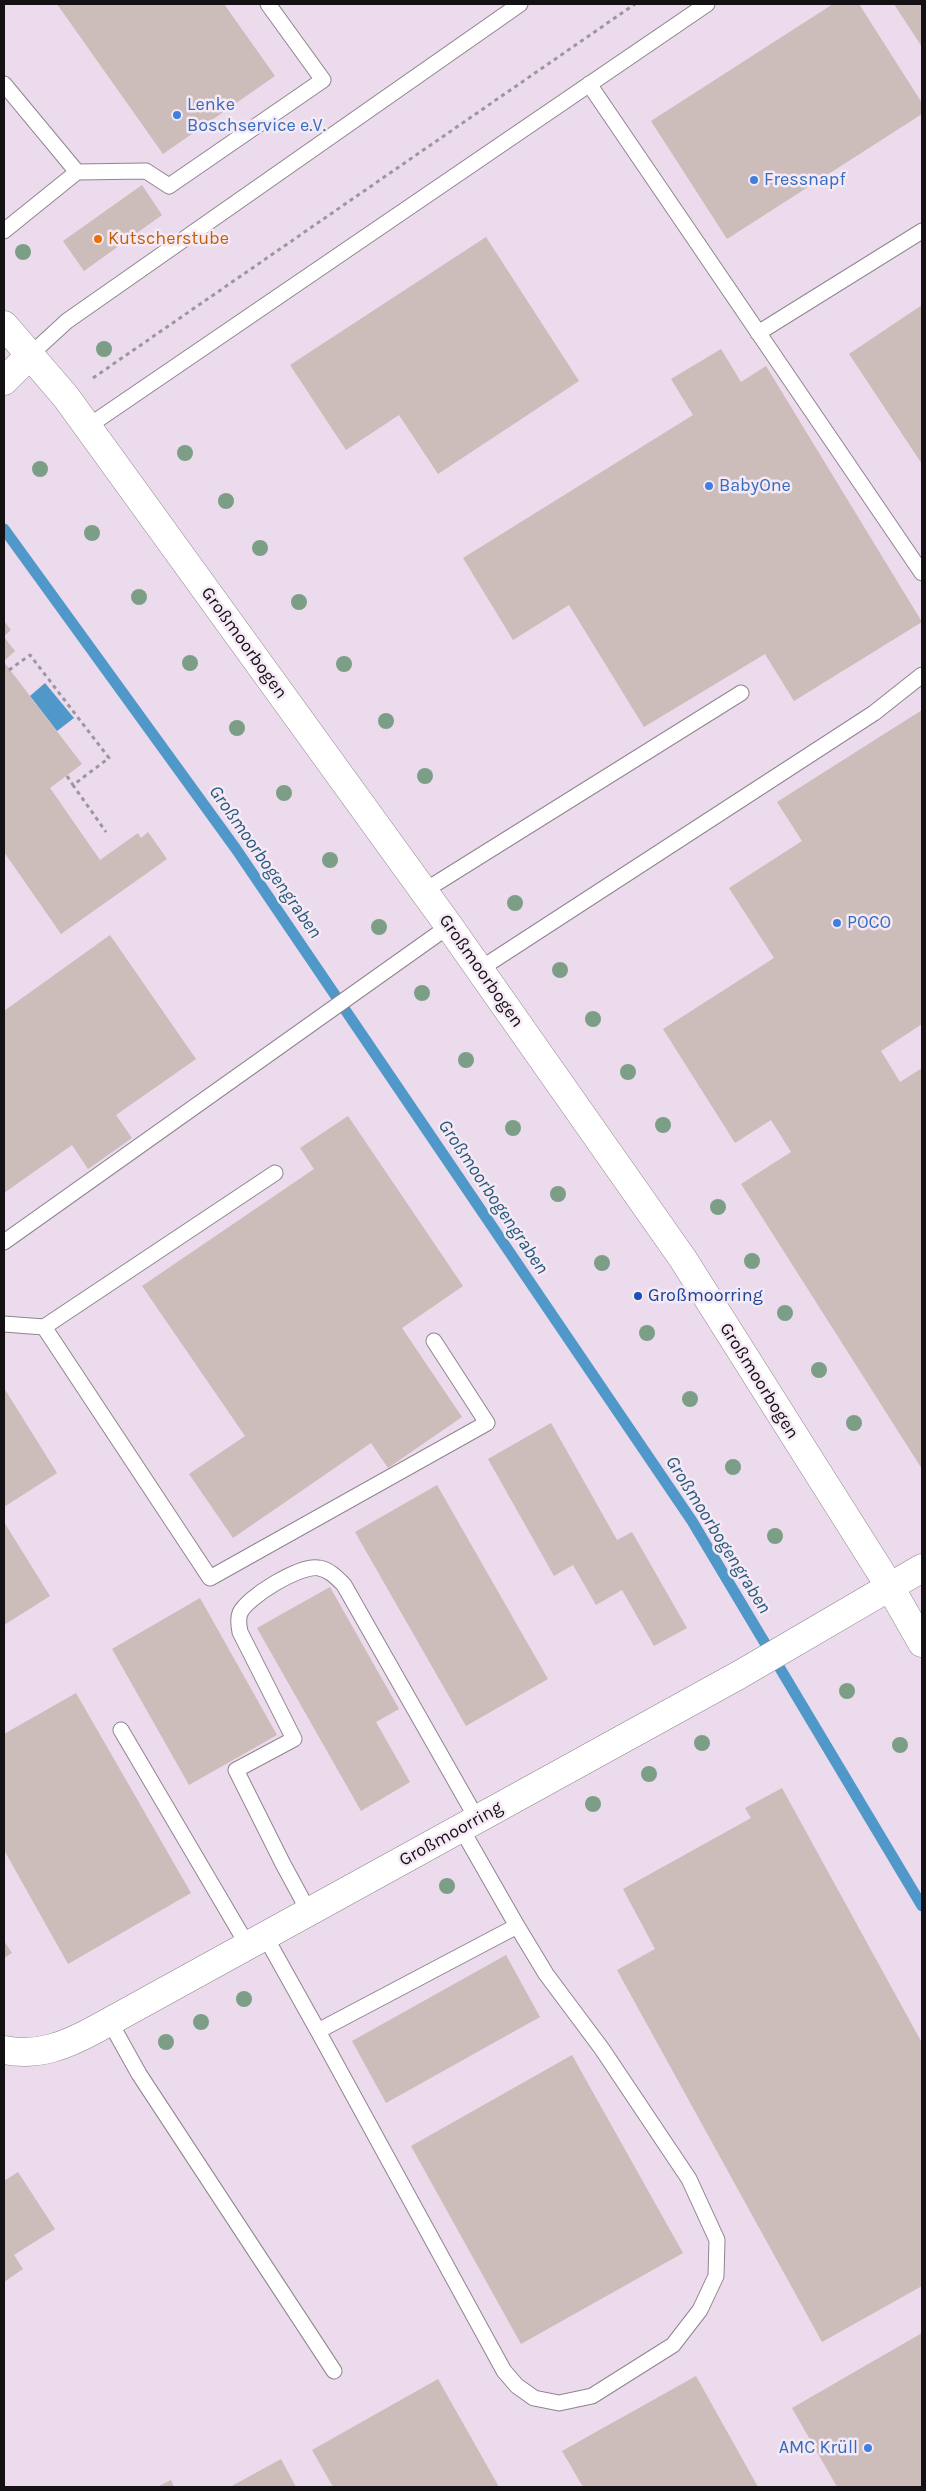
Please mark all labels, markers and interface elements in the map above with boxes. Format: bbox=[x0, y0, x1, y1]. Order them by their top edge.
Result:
place label: Lenke Boschservice e.V. bbox=[187, 94, 326, 136]
marker: Lenke Boschservice e.V. bbox=[171, 109, 183, 121]
place label: Fressnapf bbox=[764, 169, 846, 191]
marker: Fressnapf bbox=[748, 174, 760, 186]
place label: Kutscherstube bbox=[108, 228, 229, 250]
marker: Kutscherstube bbox=[92, 233, 104, 245]
place label: BabyOne bbox=[719, 475, 791, 497]
marker: BabyOne bbox=[703, 480, 715, 492]
street label: Großmoorbogen bbox=[196, 583, 292, 703]
water label: Großmoorbogengraben bbox=[204, 781, 326, 943]
street label: Großmoorbogen bbox=[434, 910, 528, 1032]
place label: POCO bbox=[847, 912, 891, 934]
marker: POCO bbox=[831, 917, 843, 929]
water label: Großmoorbogengraben bbox=[433, 1115, 553, 1279]
place label: Großmoorring bbox=[648, 1285, 763, 1307]
marker: Großmoorring bbox=[632, 1290, 644, 1302]
street label: Großmoorbogen bbox=[715, 1319, 803, 1443]
water label: Großmoorbogengraben bbox=[660, 1452, 776, 1618]
street label: Großmoorring bbox=[396, 1797, 506, 1871]
place label: AMC Krüll bbox=[779, 2437, 858, 2459]
marker: AMC Krüll bbox=[862, 2442, 874, 2454]

